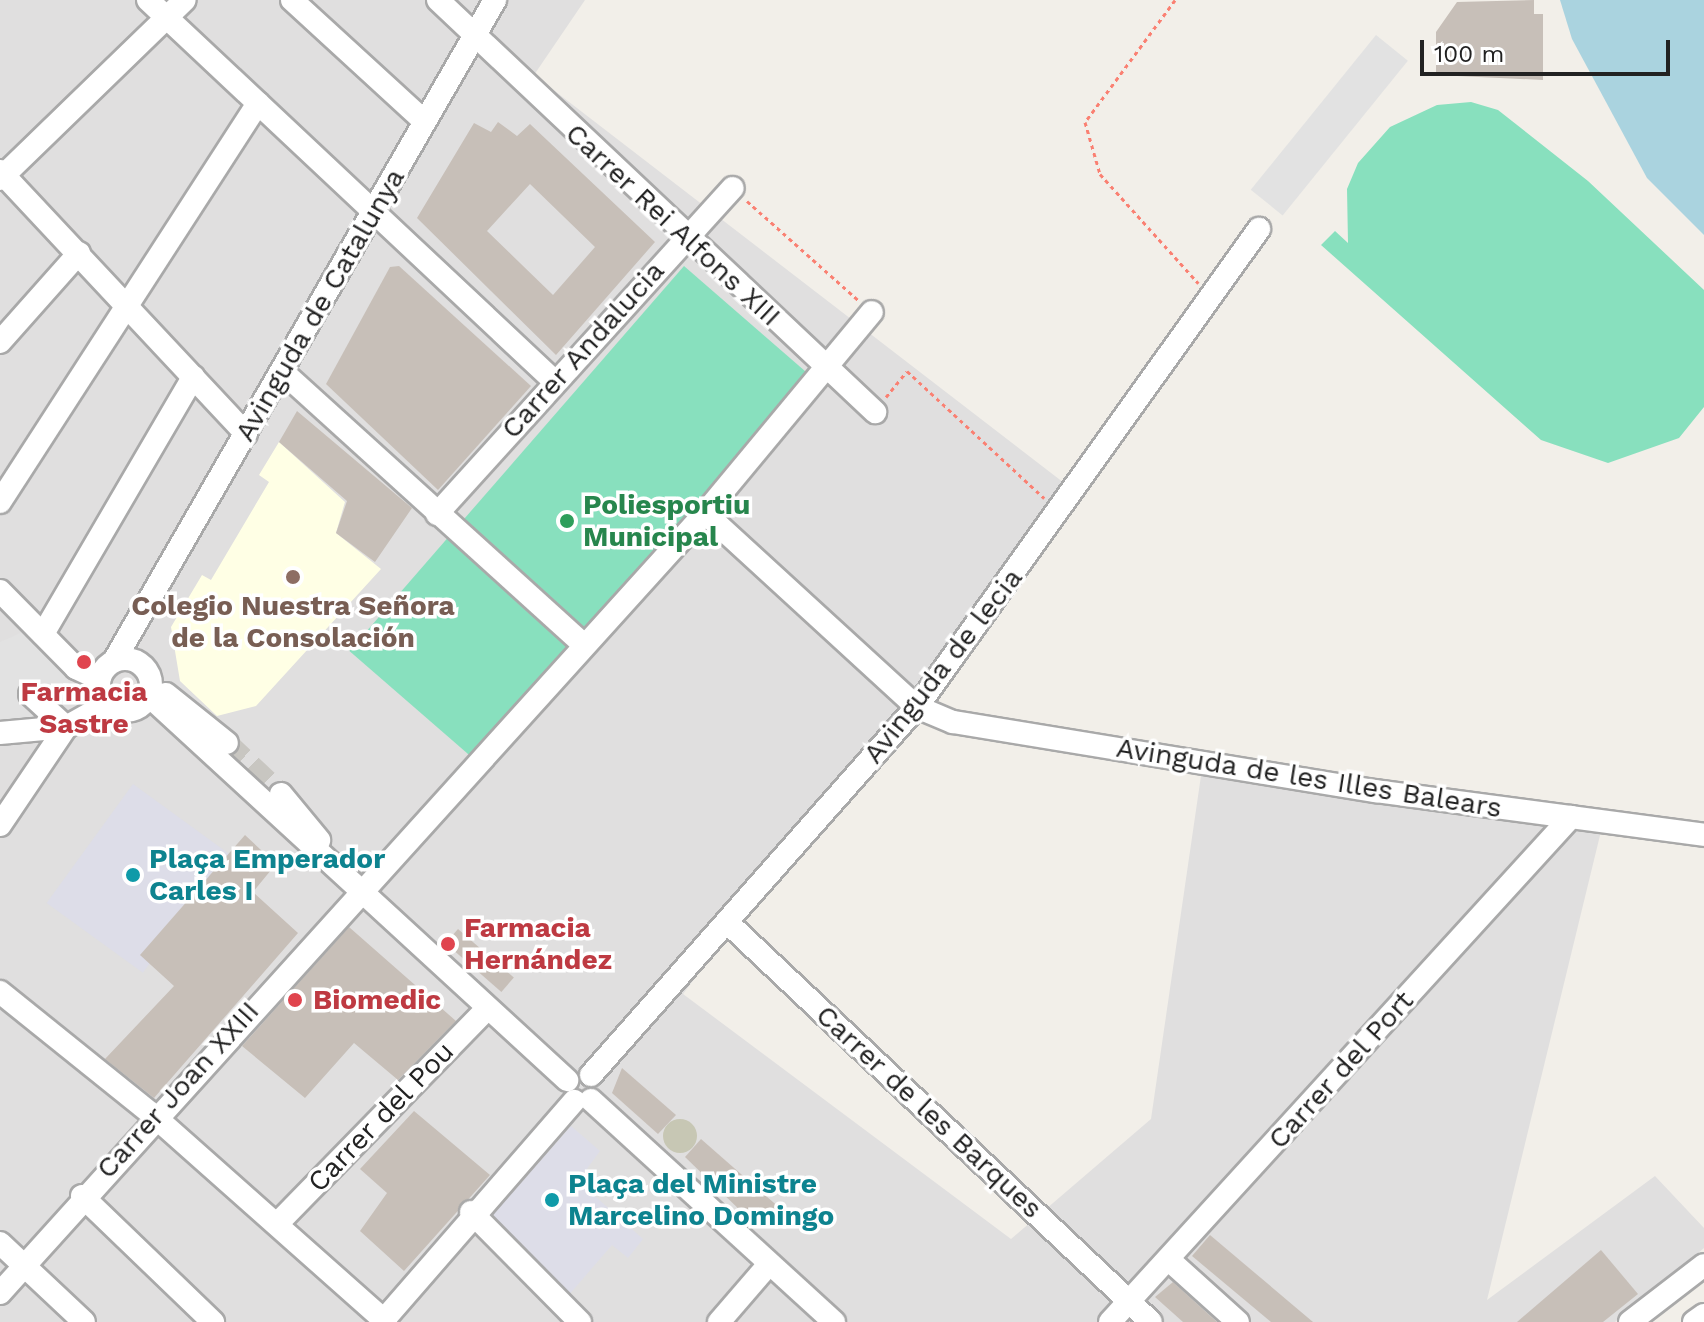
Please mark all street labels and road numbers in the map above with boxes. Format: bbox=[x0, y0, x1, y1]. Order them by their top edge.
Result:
street label: Carrer Rei Alfons XIII bbox=[558, 116, 788, 334]
street label: Avinguda de Catalunya bbox=[228, 162, 412, 448]
street label: Carrer Andalucia bbox=[494, 254, 672, 446]
street label: Avinguda de lecia bbox=[856, 561, 1030, 771]
street label: Avinguda de les Illes Balears bbox=[1114, 731, 1504, 825]
street label: Carrer del Port bbox=[1261, 984, 1421, 1156]
street label: Carrer Joan XXIII bbox=[89, 994, 267, 1186]
street label: Carrer de les Barques bbox=[809, 998, 1049, 1226]
street label: Carrer del Pou bbox=[300, 1034, 462, 1200]

